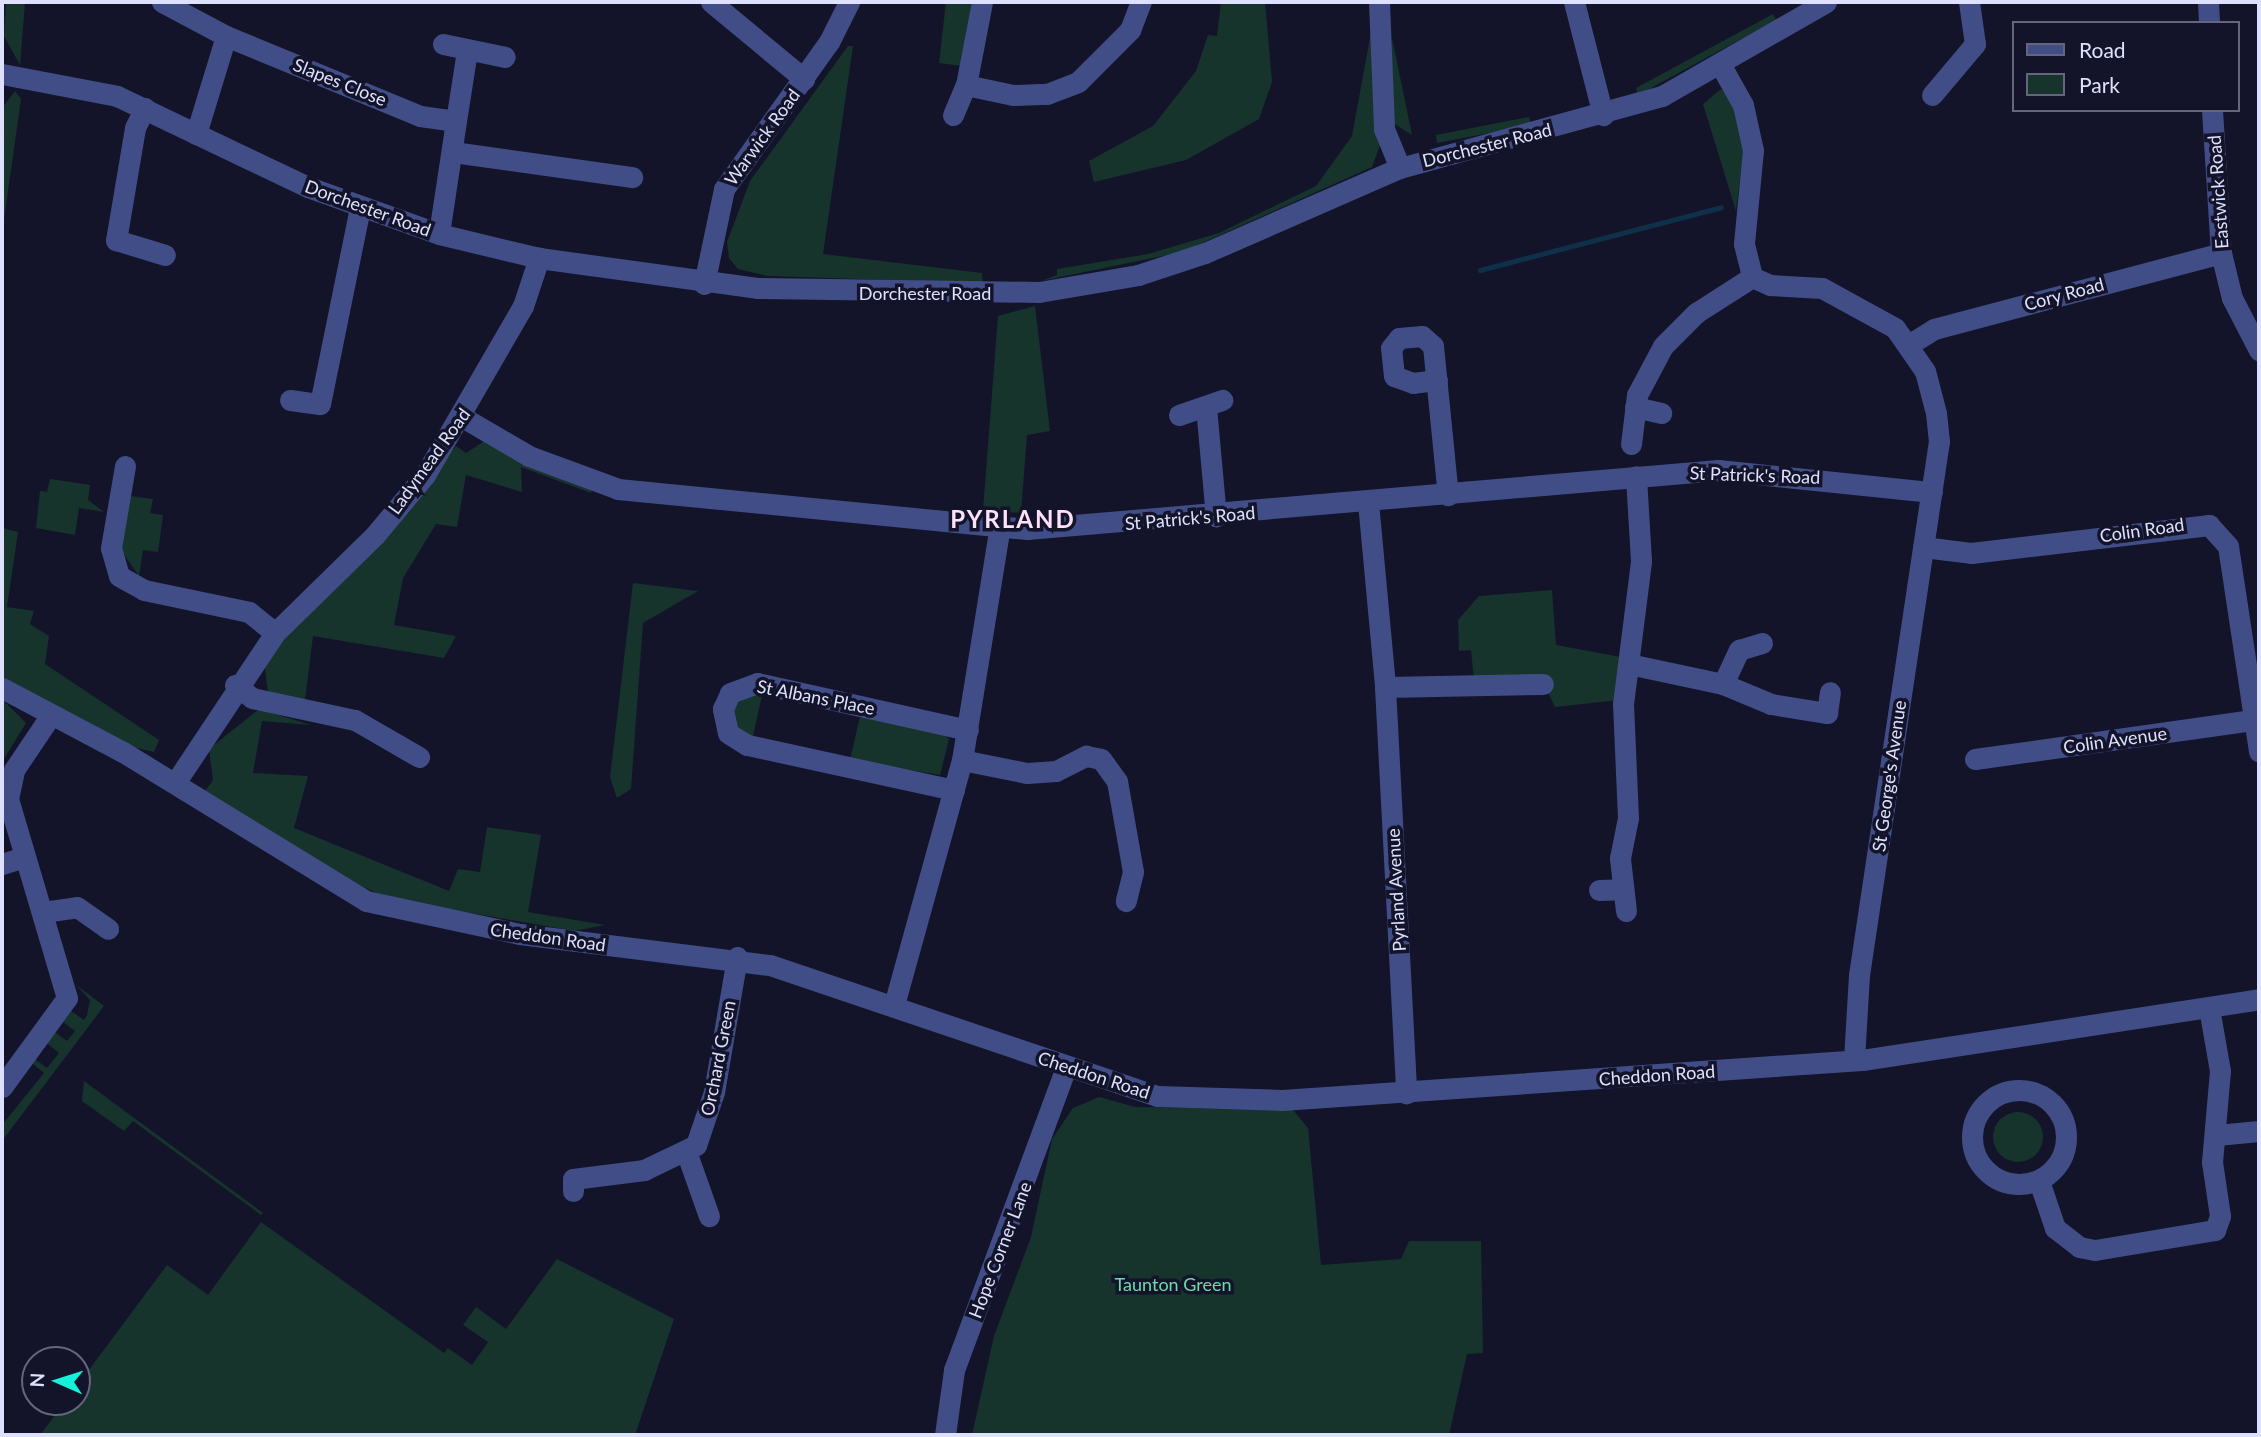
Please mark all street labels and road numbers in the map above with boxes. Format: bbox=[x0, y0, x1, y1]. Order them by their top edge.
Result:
street label: Slapes Close bbox=[290, 54, 390, 110]
street label: Warwick Road bbox=[720, 85, 804, 189]
street label: Dorchester Road bbox=[1420, 118, 1554, 172]
street label: Eastwick Road bbox=[2203, 134, 2233, 250]
street label: Dorchester Road bbox=[302, 175, 434, 241]
street label: Cory Road bbox=[2021, 273, 2107, 315]
street label: Dorchester Road bbox=[859, 282, 991, 304]
street label: Ladymead Road bbox=[383, 404, 475, 518]
street label: St Patrick's Road bbox=[1689, 462, 1821, 488]
street label: St Patrick's Road bbox=[1124, 502, 1256, 534]
street label: Colin Road bbox=[2098, 513, 2186, 547]
street label: St Albans Place bbox=[755, 675, 877, 719]
street label: St George's Avenue bbox=[1868, 699, 1910, 853]
street label: Colin Avenue bbox=[2062, 722, 2168, 758]
street label: Pyrland Avenue bbox=[1382, 827, 1410, 953]
street label: Cheddon Road bbox=[489, 918, 607, 956]
street label: Orchard Green bbox=[696, 998, 740, 1118]
street label: Cheddon Road bbox=[1035, 1047, 1153, 1103]
street label: Cheddon Road bbox=[1598, 1060, 1716, 1090]
street label: Hope Corner Lane bbox=[964, 1178, 1036, 1322]

